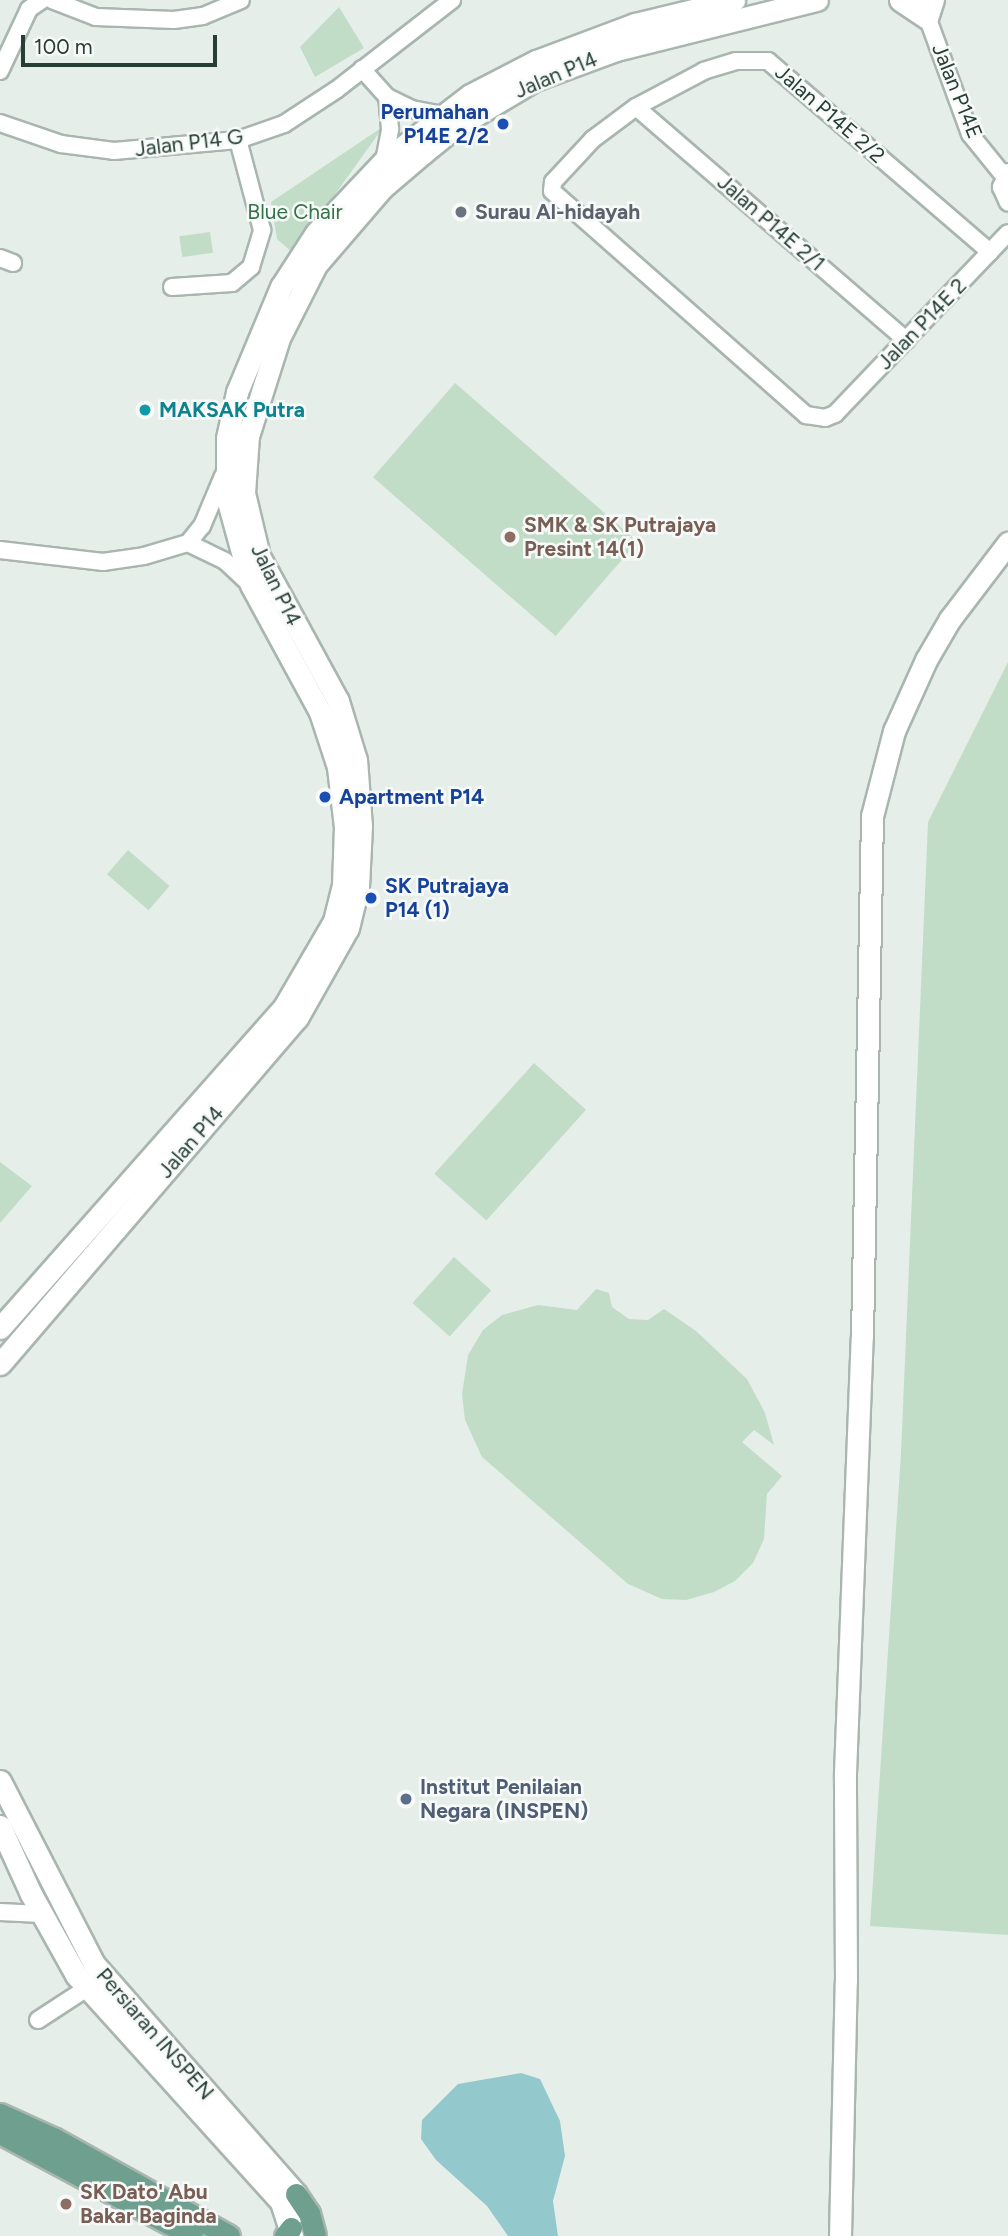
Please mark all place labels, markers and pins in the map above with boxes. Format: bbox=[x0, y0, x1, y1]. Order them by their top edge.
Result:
place label: Perumahan P14E 2/2 bbox=[380, 99, 489, 149]
marker: Perumahan P14E 2/2 bbox=[495, 116, 511, 132]
place label: Surau Al-hidayah bbox=[475, 199, 640, 225]
marker: Surau Al-hidayah bbox=[453, 204, 469, 220]
place label: MAKSAK Putra bbox=[159, 397, 305, 423]
marker: MAKSAK Putra bbox=[137, 402, 153, 418]
place label: SMK & SK Putrajaya Presint 14(1) bbox=[524, 512, 716, 562]
marker: SMK & SK Putrajaya Presint 14(1) bbox=[502, 529, 518, 545]
place label: Apartment P14 bbox=[339, 784, 484, 810]
marker: Apartment P14 bbox=[317, 789, 333, 805]
place label: SK Putrajaya P14 (1) bbox=[385, 873, 509, 923]
marker: SK Putrajaya P14 (1) bbox=[363, 890, 379, 906]
place label: Institut Penilaian Negara (INSPEN) bbox=[420, 1774, 588, 1824]
marker: Institut Penilaian Negara (INSPEN) bbox=[398, 1791, 414, 1807]
place label: SK Dato' Abu Bakar Baginda bbox=[80, 2179, 217, 2229]
marker: SK Dato' Abu Bakar Baginda bbox=[58, 2196, 74, 2212]

